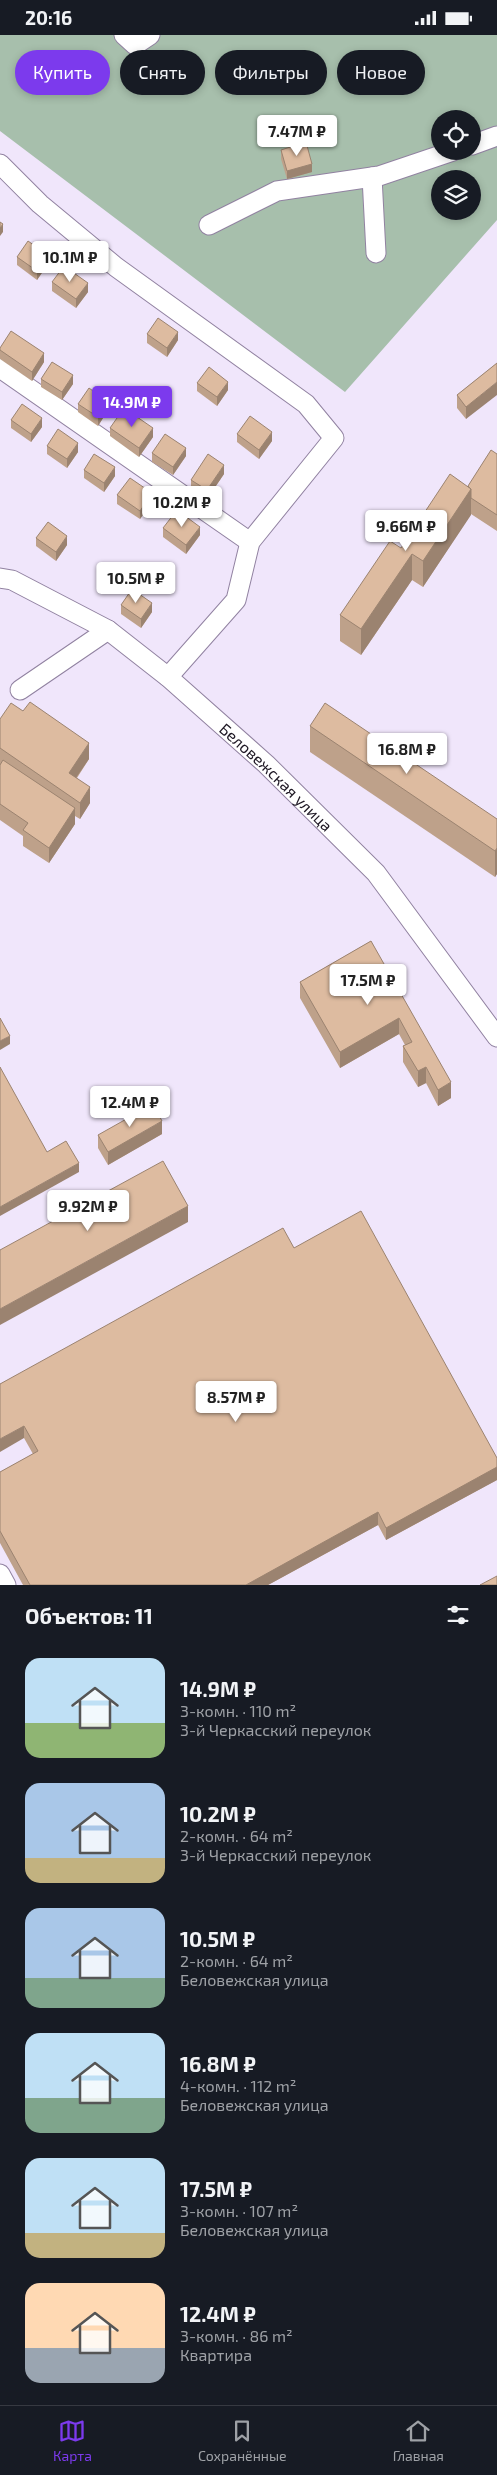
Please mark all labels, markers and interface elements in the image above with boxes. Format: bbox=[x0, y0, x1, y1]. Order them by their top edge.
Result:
text: 20:16 bbox=[25, 6, 72, 29]
chip: Купить bbox=[15, 50, 110, 95]
chip: Снять bbox=[120, 50, 205, 95]
chip: Фильтры bbox=[215, 50, 327, 95]
chip: Новое bbox=[337, 50, 425, 95]
map controls bbox=[431, 110, 481, 220]
button: locate bbox=[431, 110, 481, 160]
pin: 7.47M ₽ bbox=[251, 115, 343, 157]
text: 7.47M ₽ bbox=[268, 121, 326, 140]
button: layers bbox=[431, 170, 481, 220]
pin: 10.1M ₽ bbox=[24, 241, 116, 283]
text: 10.1M ₽ bbox=[43, 247, 97, 266]
pin: 14.9M ₽ bbox=[86, 385, 178, 428]
text: 14.9M ₽ bbox=[103, 392, 161, 411]
pin: 10.2M ₽ bbox=[136, 485, 228, 528]
text: 10.2M ₽ bbox=[153, 492, 211, 511]
pin: 9.66M ₽ bbox=[360, 509, 452, 552]
text: 9.66M ₽ bbox=[376, 516, 436, 535]
pin: 10.5M ₽ bbox=[90, 561, 182, 604]
text: 10.5M ₽ bbox=[107, 568, 165, 587]
street label: Беловежская улица bbox=[216, 718, 337, 835]
pin: 16.8M ₽ bbox=[361, 733, 453, 775]
text: 16.8M ₽ bbox=[378, 739, 436, 758]
pin: 17.5M ₽ bbox=[322, 963, 414, 1006]
text: 17.5M ₽ bbox=[341, 970, 395, 989]
pin: 12.4M ₽ bbox=[84, 1085, 176, 1128]
text: 12.4M ₽ bbox=[101, 1092, 159, 1111]
pin: 9.92M ₽ bbox=[42, 1189, 134, 1232]
text: 9.92M ₽ bbox=[58, 1196, 118, 1215]
pin: 8.57M ₽ bbox=[190, 1381, 282, 1423]
text: 8.57M ₽ bbox=[207, 1387, 265, 1406]
icon: filters bbox=[444, 1601, 472, 1629]
text: Объектов: 11 bbox=[25, 1603, 153, 1628]
text: 14.9M ₽ bbox=[180, 1676, 256, 1701]
icon: home bbox=[65, 1678, 125, 1738]
text: 3-комн. · 110 m² bbox=[180, 1701, 296, 1720]
text: 3-й Черкасский переулок bbox=[180, 1720, 371, 1739]
text: 10.2M ₽ bbox=[180, 1801, 256, 1826]
icon: home bbox=[65, 1803, 125, 1863]
text: 2-комн. · 64 m² bbox=[180, 1826, 293, 1845]
text: 3-й Черкасский переулок bbox=[180, 1845, 371, 1864]
text: 10.5M ₽ bbox=[180, 1926, 255, 1951]
icon: home bbox=[65, 1928, 125, 1988]
text: 2-комн. · 64 m² bbox=[180, 1951, 293, 1970]
text: Беловежская улица bbox=[180, 1970, 329, 1989]
text: 16.8M ₽ bbox=[180, 2051, 256, 2076]
icon: home bbox=[65, 2053, 125, 2113]
text: 4-комн. · 112 m² bbox=[180, 2076, 296, 2095]
text: Беловежская улица bbox=[180, 2095, 329, 2114]
text: 17.5M ₽ bbox=[180, 2176, 252, 2201]
icon: home bbox=[65, 2178, 125, 2238]
text: 3-комн. · 107 m² bbox=[180, 2201, 298, 2220]
text: Беловежская улица bbox=[180, 2220, 329, 2239]
text: 12.4M ₽ bbox=[180, 2301, 256, 2326]
icon: home bbox=[65, 2303, 125, 2363]
text: 3-комн. · 86 m² bbox=[180, 2326, 293, 2345]
text: Квартира bbox=[180, 2345, 252, 2364]
tab: Карта bbox=[53, 2417, 92, 2464]
tab: Сохранённые bbox=[198, 2417, 287, 2464]
tab: Главная bbox=[393, 2417, 444, 2464]

